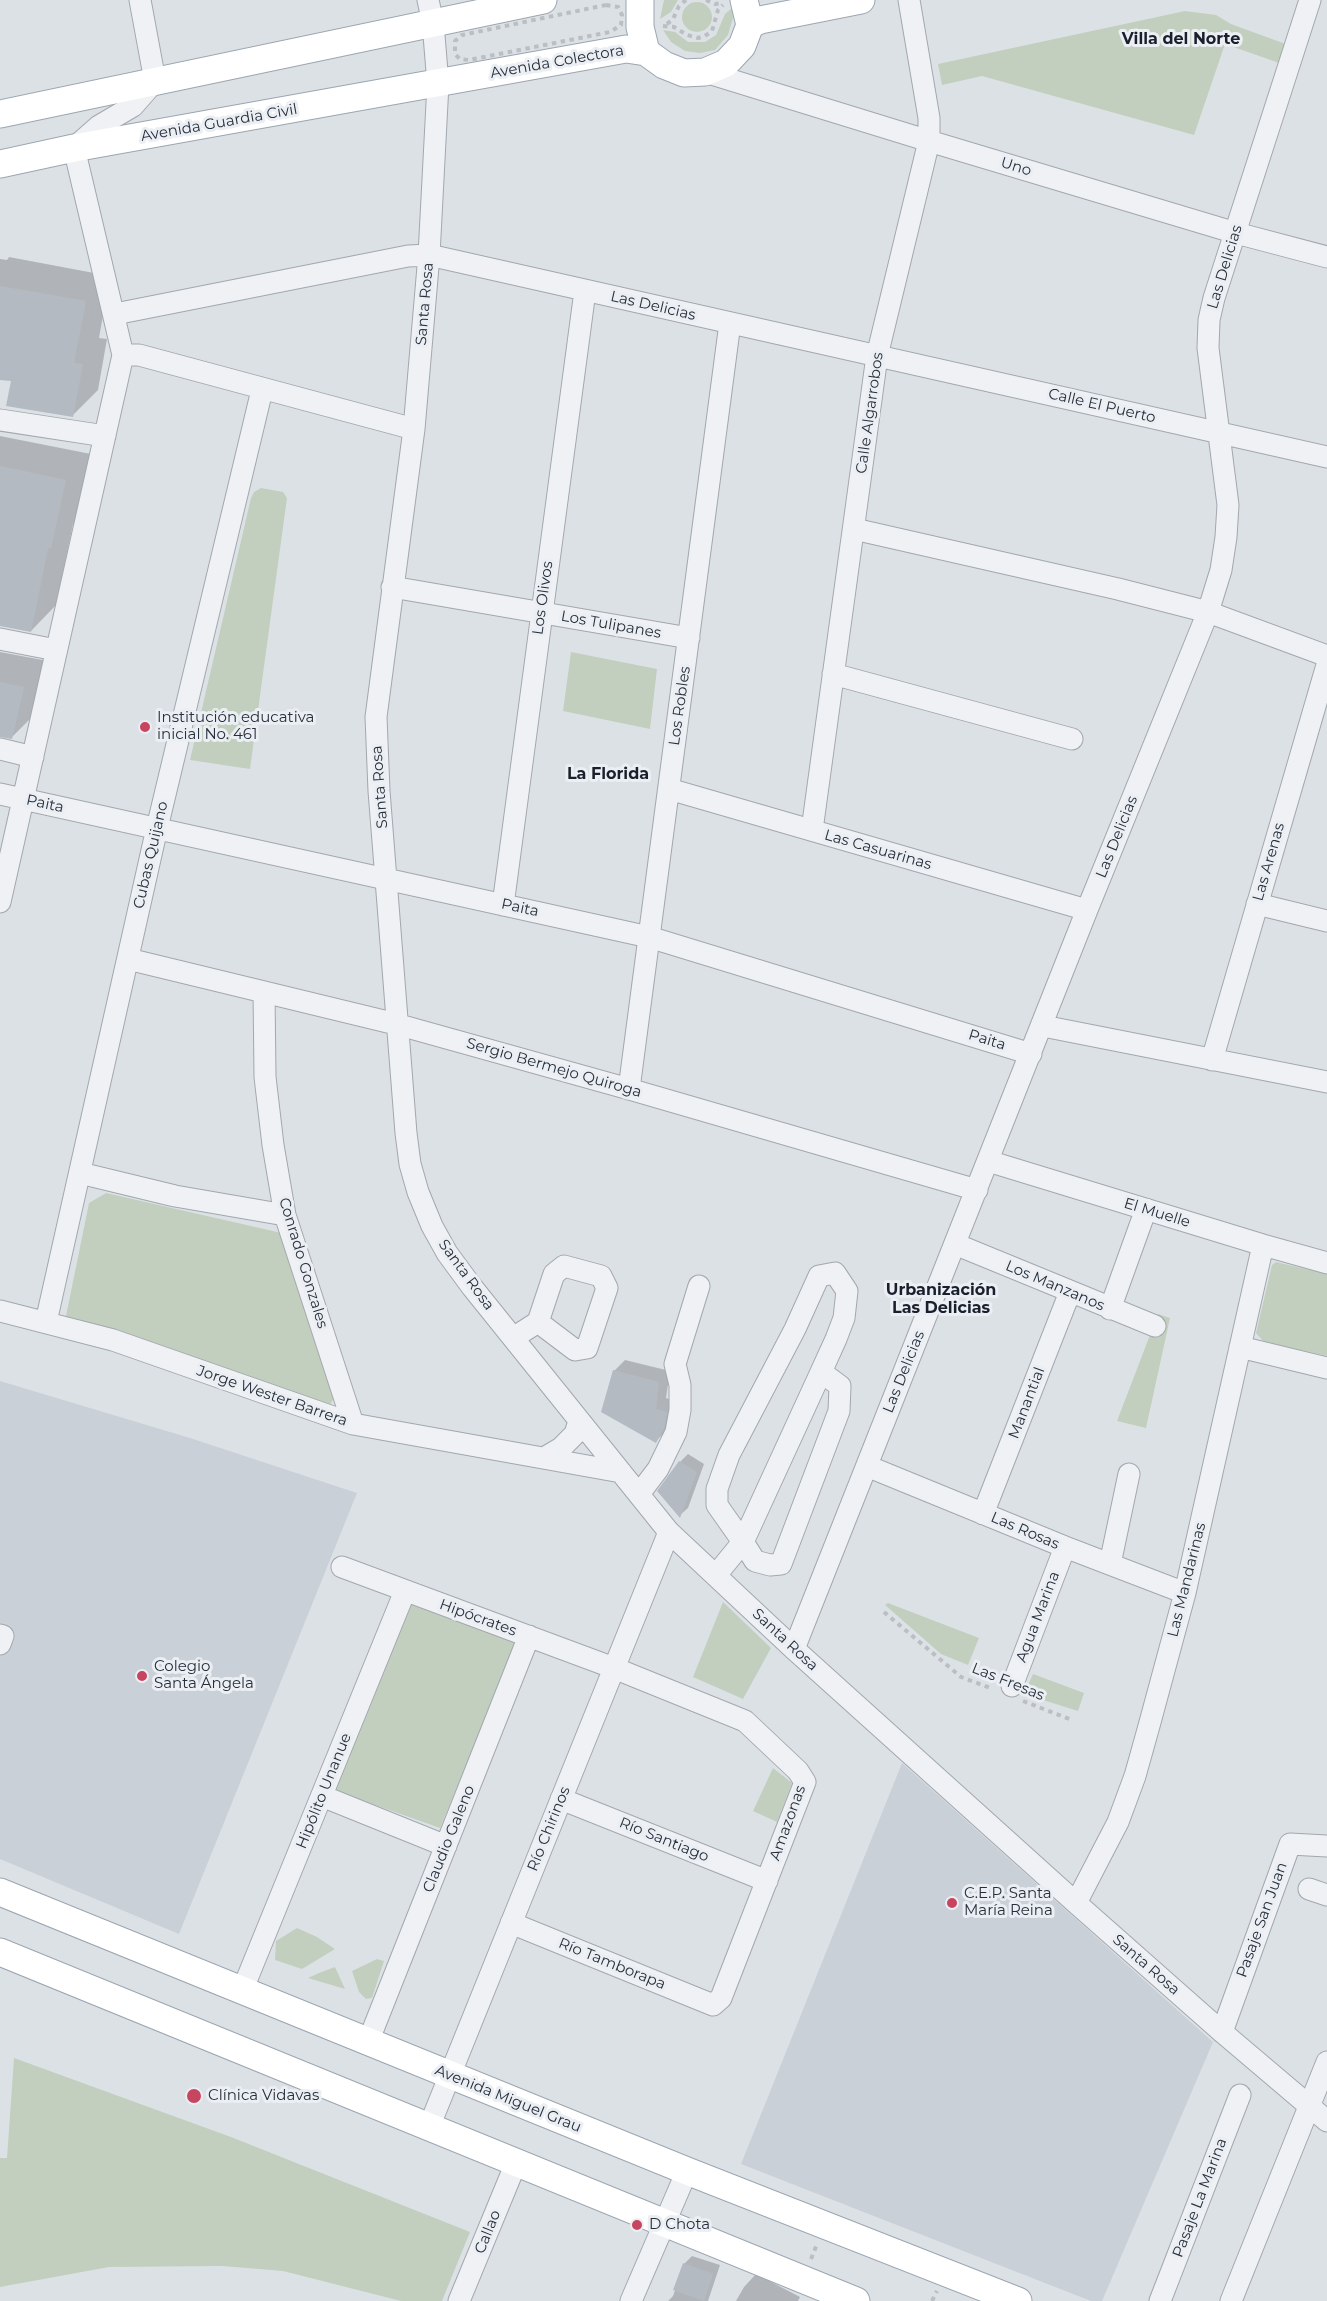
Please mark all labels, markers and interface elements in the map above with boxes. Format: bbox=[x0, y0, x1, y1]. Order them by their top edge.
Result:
district label: Villa del Norte bbox=[1122, 29, 1240, 49]
street label: Avenida Colectora bbox=[489, 41, 625, 83]
street label: Avenida Guardia Civil bbox=[139, 100, 299, 146]
street label: Uno bbox=[998, 154, 1034, 180]
street label: Las Delicias bbox=[1204, 223, 1246, 311]
street label: Santa Rosa bbox=[412, 262, 438, 346]
street label: Las Delicias bbox=[609, 287, 697, 325]
street label: Calle Algarrobos bbox=[853, 351, 887, 475]
street label: Calle El Puerto bbox=[1046, 385, 1158, 427]
street label: Los Olivos bbox=[529, 560, 557, 636]
street label: Los Tulipanes bbox=[560, 607, 662, 643]
street label: Los Robles bbox=[666, 665, 694, 747]
place label: Institución educativa inicial No. 461 bbox=[157, 709, 314, 744]
marker: Institución educativa inicial No. 461 bbox=[138, 720, 152, 734]
street label: Santa Rosa bbox=[368, 745, 392, 829]
district label: La Florida bbox=[567, 764, 649, 784]
street label: Paita bbox=[25, 791, 65, 817]
street label: Las Delicias bbox=[1092, 793, 1142, 881]
street label: Cubas Quijano bbox=[130, 799, 172, 911]
street label: Las Arenas bbox=[1249, 821, 1289, 903]
street label: Las Casuarinas bbox=[822, 826, 934, 874]
street label: Paita bbox=[500, 895, 540, 921]
street label: Paita bbox=[966, 1026, 1008, 1054]
street label: Sergio Bermejo Quiroga bbox=[464, 1034, 644, 1102]
street label: El Muelle bbox=[1122, 1194, 1192, 1232]
street label: Conrado Gonzales bbox=[275, 1195, 331, 1331]
street label: Santa Rosa bbox=[434, 1236, 498, 1314]
street label: Los Manzanos bbox=[1003, 1257, 1107, 1315]
district label: Urbanización Las Delicias bbox=[886, 1280, 996, 1318]
street label: Las Delicias bbox=[879, 1328, 929, 1416]
street label: Jorge Wester Barrera bbox=[194, 1362, 350, 1430]
street label: Manantial bbox=[1005, 1365, 1049, 1441]
street label: Las Rosas bbox=[988, 1509, 1062, 1553]
street label: Las Mandarinas bbox=[1164, 1521, 1210, 1639]
street label: Agua Marina bbox=[1012, 1569, 1064, 1665]
street label: Hipócrates bbox=[437, 1596, 519, 1640]
street label: Santa Rosa bbox=[748, 1605, 822, 1675]
place label: Colegio Santa Ángela bbox=[154, 1658, 254, 1693]
street label: Las Fresas bbox=[969, 1659, 1047, 1705]
marker: Colegio Santa Ángela bbox=[135, 1669, 149, 1683]
street label: Hipólito Unanue bbox=[293, 1731, 355, 1851]
street label: Claudio Galeno bbox=[419, 1783, 479, 1895]
street label: Amazonas bbox=[766, 1783, 810, 1863]
street label: Río Chirinos bbox=[524, 1784, 574, 1874]
street label: Río Santiago bbox=[617, 1814, 711, 1866]
street label: Pasaje San Juan bbox=[1233, 1860, 1291, 1980]
place label: C.E.P. Santa María Reina bbox=[964, 1885, 1053, 1920]
marker: C.E.P. Santa María Reina bbox=[945, 1896, 959, 1910]
street label: Santa Rosa bbox=[1109, 1931, 1183, 1999]
street label: Río Tamborapa bbox=[556, 1934, 668, 1994]
street label: Avenida Miguel Grau bbox=[432, 2061, 584, 2137]
marker: Clínica Vidavas bbox=[185, 2087, 203, 2105]
place label: Clínica Vidavas bbox=[208, 2087, 319, 2105]
street label: Pasaje La Marina bbox=[1169, 2136, 1231, 2260]
street label: Callao bbox=[471, 2207, 505, 2257]
place label: D Chota bbox=[649, 2216, 710, 2234]
marker: D Chota bbox=[630, 2218, 644, 2232]

